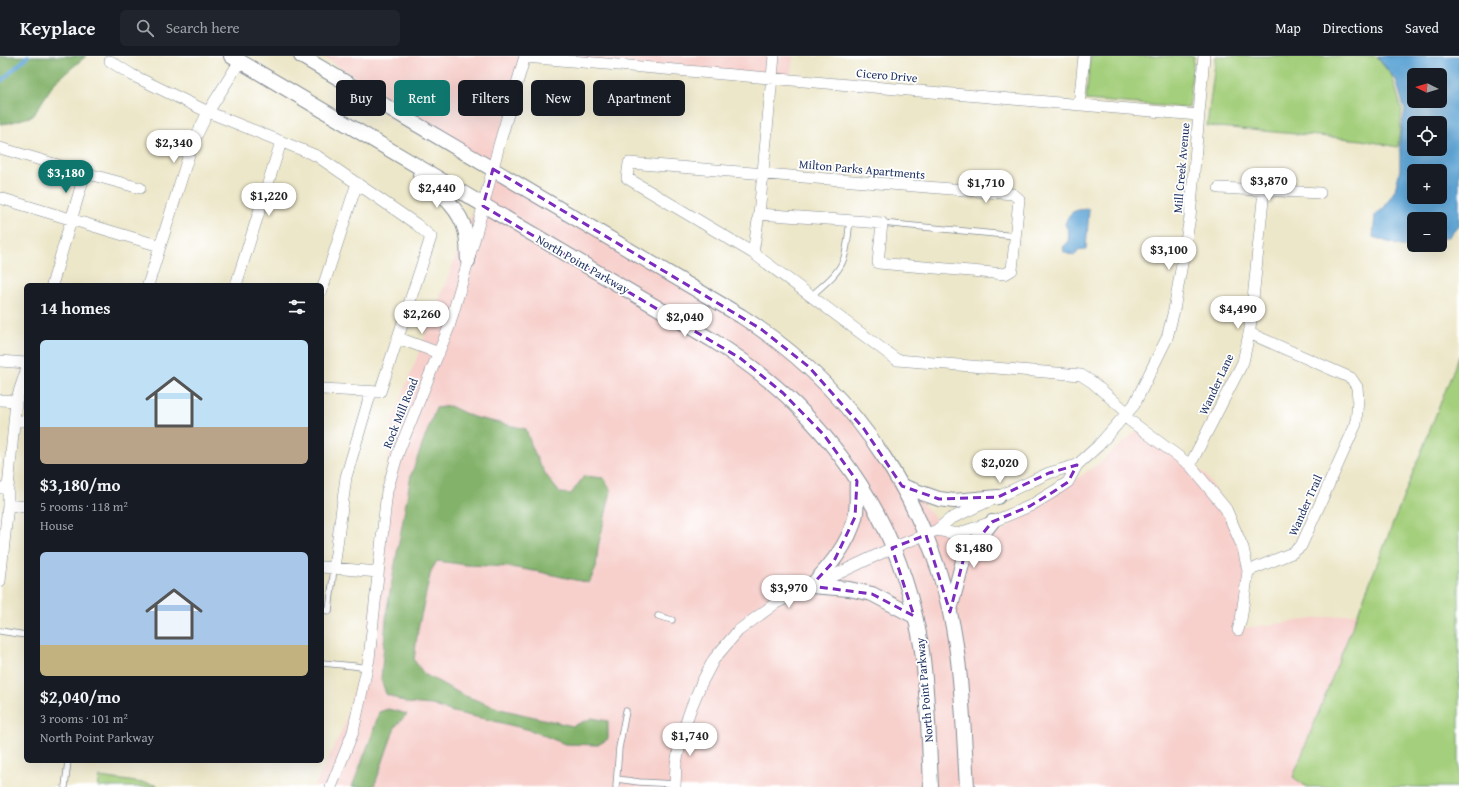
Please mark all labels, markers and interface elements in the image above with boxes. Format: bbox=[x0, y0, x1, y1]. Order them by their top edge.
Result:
search box bbox=[120, 10, 400, 46]
text: Keyplace bbox=[20, 14, 96, 42]
icon: search bbox=[134, 17, 156, 39]
text: Search here bbox=[166, 17, 240, 38]
text: Map bbox=[1275, 18, 1301, 38]
text: Directions bbox=[1323, 18, 1383, 38]
text: Saved bbox=[1405, 18, 1439, 38]
street label: Cicero Drive bbox=[856, 64, 919, 86]
north arrow bbox=[1407, 68, 1447, 108]
map controls bbox=[1407, 68, 1447, 252]
chip: Buy bbox=[336, 80, 386, 116]
chip: Rent bbox=[394, 80, 450, 116]
chip: Filters bbox=[458, 80, 523, 116]
chip: New bbox=[531, 80, 585, 116]
chip: Apartment bbox=[593, 80, 685, 116]
button: locate bbox=[1407, 116, 1447, 156]
street label: Mill Creek Avenue bbox=[1169, 122, 1193, 214]
pin: $2,340 bbox=[141, 130, 207, 164]
text: $2,340 bbox=[155, 133, 193, 152]
street label: Milton Parks Apartments bbox=[798, 155, 926, 183]
pin: $3,180 bbox=[33, 160, 99, 194]
text: $3,180 bbox=[47, 163, 85, 182]
button: + bbox=[1407, 164, 1447, 204]
pin: $3,870 bbox=[1236, 168, 1302, 202]
pin: $1,710 bbox=[953, 170, 1019, 204]
text: $3,870 bbox=[1250, 171, 1288, 190]
text: $1,710 bbox=[967, 173, 1005, 192]
pin: $2,440 bbox=[404, 175, 470, 209]
text: $2,440 bbox=[418, 178, 456, 197]
pin: $1,220 bbox=[236, 183, 302, 217]
text: $1,220 bbox=[250, 186, 288, 205]
button: − bbox=[1407, 212, 1447, 252]
street label: North Point Parkway bbox=[533, 230, 633, 298]
pin: $3,100 bbox=[1136, 237, 1202, 271]
text: $3,100 bbox=[1150, 240, 1188, 259]
text: 14 homes bbox=[40, 295, 111, 320]
icon: filters bbox=[286, 296, 308, 318]
pin: $4,490 bbox=[1205, 296, 1271, 330]
text: $4,490 bbox=[1219, 299, 1257, 318]
pin: $2,260 bbox=[389, 301, 455, 335]
text: $2,260 bbox=[403, 304, 441, 323]
pin: $2,040 bbox=[652, 304, 718, 338]
text: $2,040 bbox=[666, 307, 704, 326]
street label: Wander Lane bbox=[1194, 350, 1238, 417]
icon: home bbox=[138, 366, 210, 438]
street label: Rock Mill Road bbox=[378, 375, 422, 451]
pin: $2,020 bbox=[967, 450, 1033, 484]
text: $2,020 bbox=[981, 453, 1019, 472]
street label: Wander Trail bbox=[1284, 471, 1326, 538]
text: $3,180/mo bbox=[40, 472, 121, 497]
text: 5 rooms · 118 m² bbox=[40, 497, 128, 516]
text: House bbox=[40, 516, 74, 535]
pin: $1,480 bbox=[941, 535, 1007, 569]
text: $1,480 bbox=[955, 538, 993, 557]
pin: $3,970 bbox=[756, 575, 822, 609]
icon: home bbox=[138, 578, 210, 650]
text: $3,970 bbox=[770, 578, 808, 597]
street label: North Point Parkway bbox=[911, 637, 937, 743]
text: $2,040/mo bbox=[40, 684, 121, 709]
text: 3 rooms · 101 m² bbox=[40, 709, 128, 728]
pin: $1,740 bbox=[657, 723, 723, 757]
text: $1,740 bbox=[671, 726, 709, 745]
text: North Point Parkway bbox=[40, 728, 154, 747]

